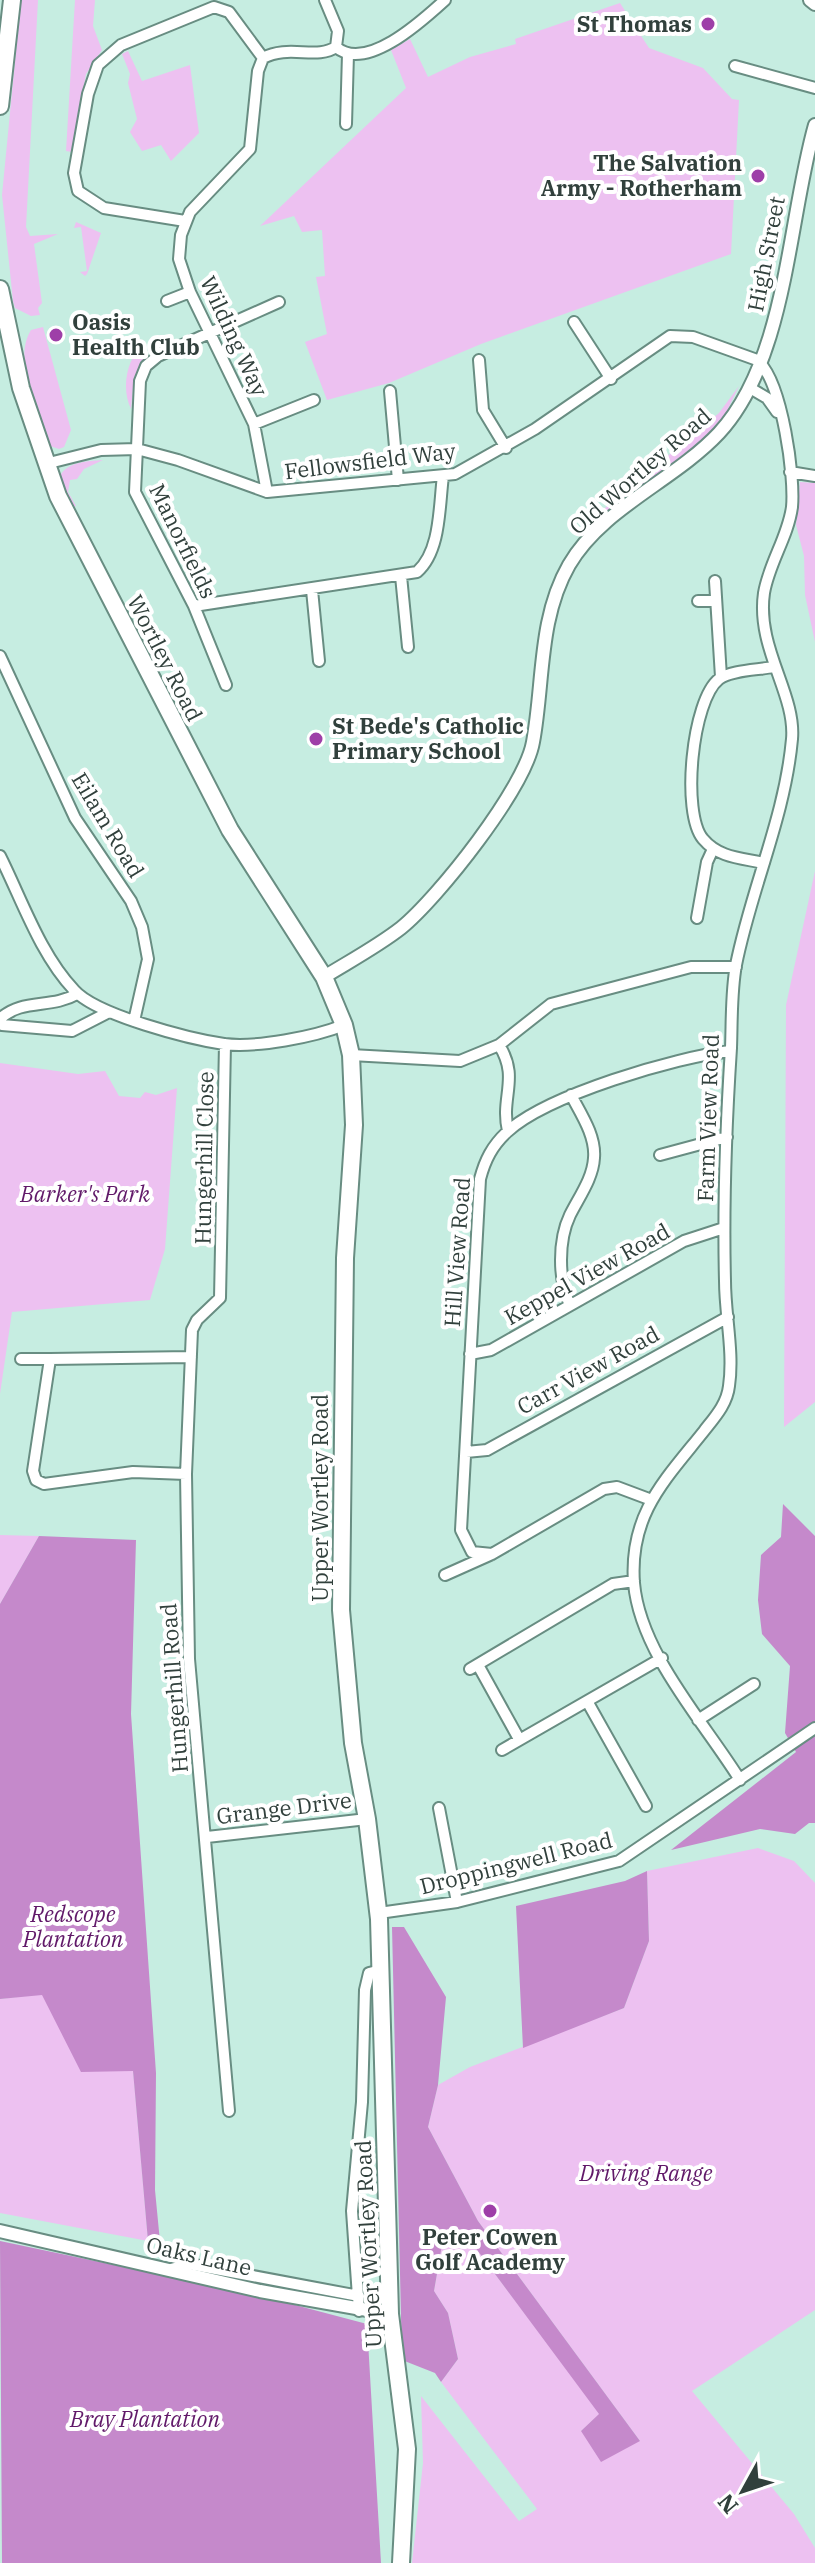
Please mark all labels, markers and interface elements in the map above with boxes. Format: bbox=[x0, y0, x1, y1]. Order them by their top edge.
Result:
place label: St Thomas bbox=[577, 9, 692, 38]
marker: St Thomas bbox=[699, 15, 717, 33]
place label: The Salvation Army - Rotherham bbox=[541, 148, 742, 202]
marker: The Salvation Army - Rotherham bbox=[749, 167, 767, 185]
street label: High Street bbox=[740, 194, 791, 314]
street label: Wilding Way bbox=[194, 271, 275, 401]
place label: Oasis Health Club bbox=[72, 307, 200, 361]
marker: Oasis Health Club bbox=[47, 326, 65, 344]
street label: Old Wortley Road bbox=[563, 401, 717, 540]
street label: Fellowsfield Way bbox=[283, 436, 457, 485]
street label: Manorfields bbox=[143, 479, 224, 603]
street label: Wortley Road bbox=[121, 590, 210, 726]
place label: St Bede's Catholic Primary School bbox=[332, 711, 524, 765]
marker: St Bede's Catholic Primary School bbox=[307, 730, 325, 748]
street label: Eilam Road bbox=[66, 767, 151, 883]
street label: Farm View Road bbox=[690, 1033, 725, 1203]
street label: Hungerhill Close bbox=[187, 1071, 220, 1245]
street label: Hill View Road bbox=[437, 1176, 476, 1328]
park label: Barker's Park bbox=[19, 1179, 150, 1208]
street label: Keppel View Road bbox=[499, 1216, 675, 1331]
street label: Carr View Road bbox=[512, 1319, 664, 1421]
street label: Upper Wortley Road bbox=[305, 1394, 334, 1602]
street label: Hungerhill Road bbox=[153, 1602, 194, 1774]
street label: Grange Drive bbox=[215, 1785, 353, 1830]
street label: Droppingwell Road bbox=[417, 1825, 615, 1900]
park label: Redscope Plantation bbox=[22, 1899, 124, 1953]
street label: Upper Wortley Road bbox=[348, 2139, 387, 2349]
park label: Driving Range bbox=[579, 2158, 713, 2187]
marker: Peter Cowen Golf Academy bbox=[481, 2202, 499, 2220]
place label: Peter Cowen Golf Academy bbox=[415, 2222, 565, 2276]
street label: Oaks Lane bbox=[144, 2229, 255, 2282]
park label: Bray Plantation bbox=[69, 2404, 220, 2433]
north arrow bbox=[703, 2451, 783, 2531]
text: N bbox=[711, 2488, 744, 2520]

